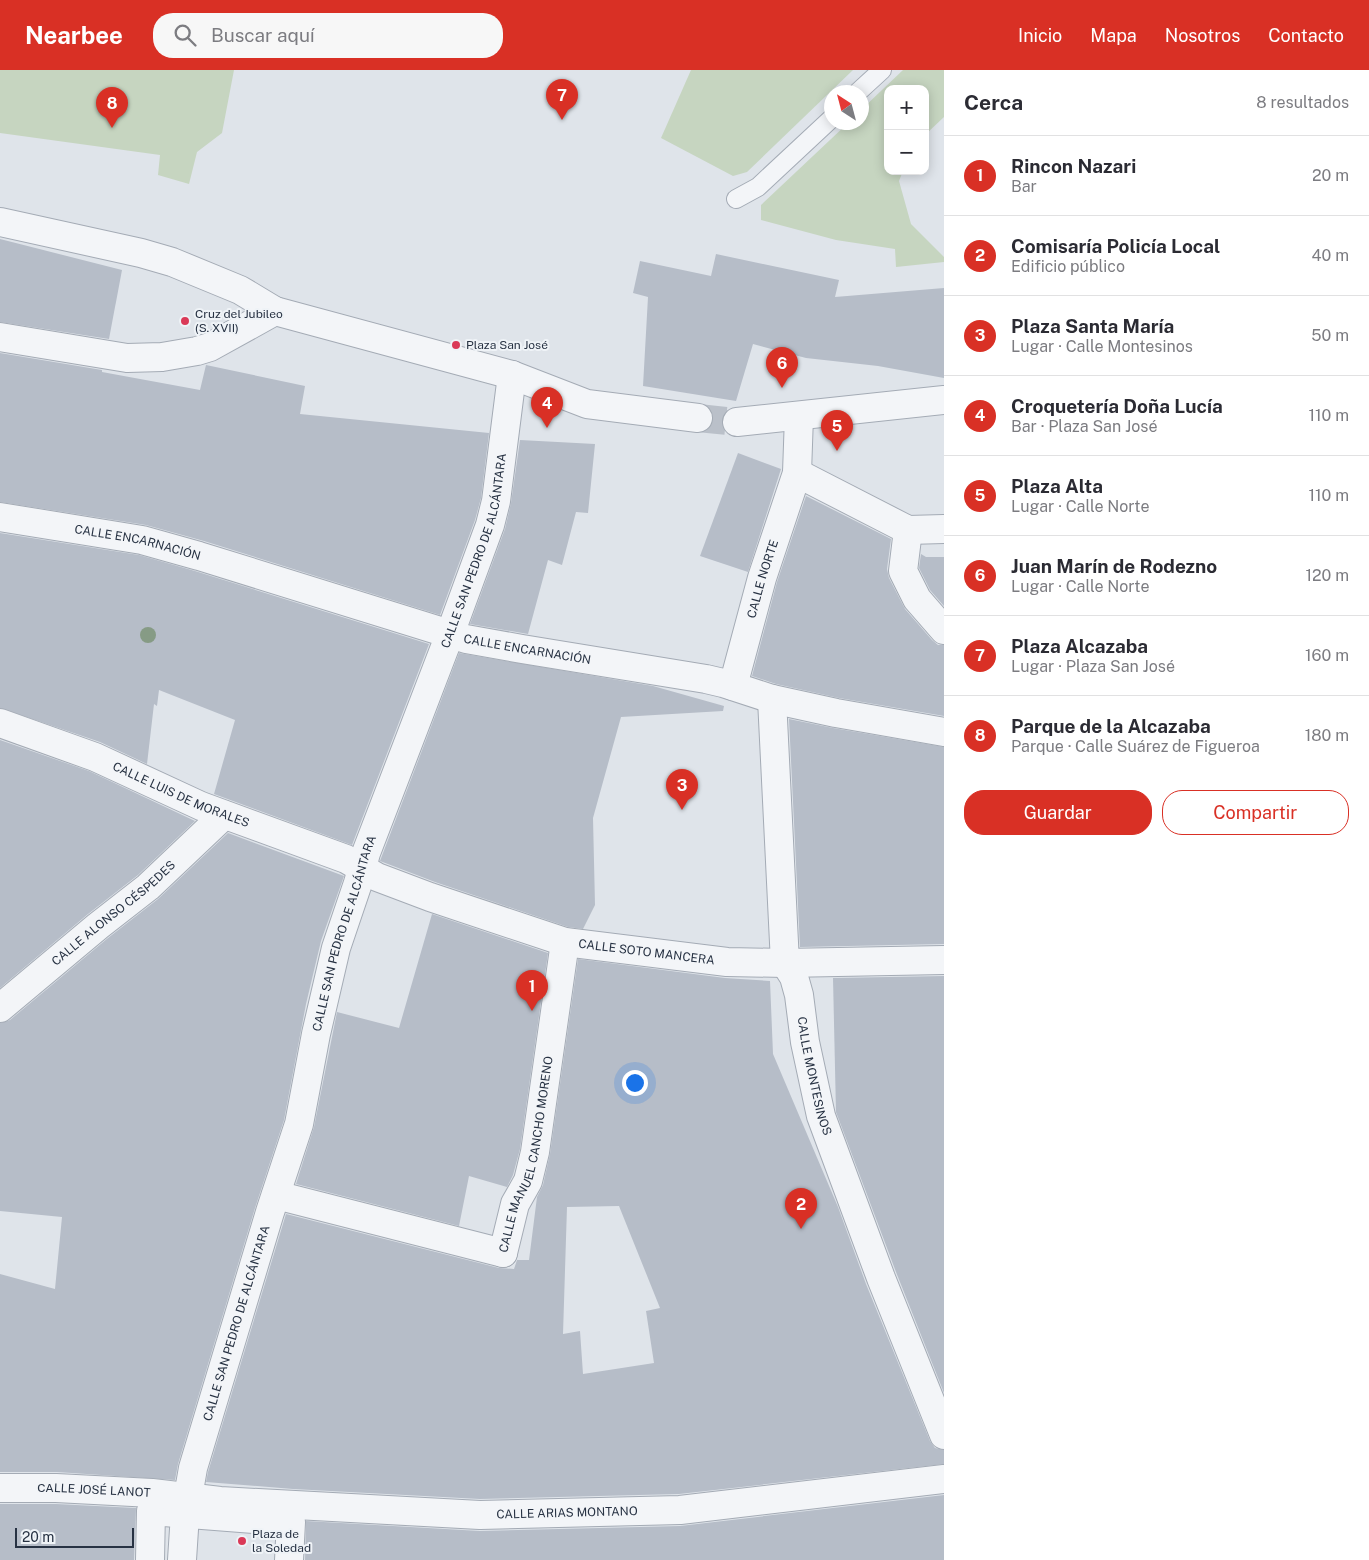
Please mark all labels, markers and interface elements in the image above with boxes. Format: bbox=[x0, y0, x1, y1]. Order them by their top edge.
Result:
search box bbox=[153, 13, 503, 58]
text: Nearbee bbox=[25, 21, 123, 49]
icon: search bbox=[171, 21, 199, 49]
text: Buscar aquí bbox=[211, 24, 315, 46]
text: Inicio bbox=[1018, 25, 1062, 46]
text: Mapa bbox=[1090, 25, 1137, 46]
text: Nosotros bbox=[1165, 25, 1240, 46]
text: Contacto bbox=[1268, 25, 1344, 46]
pin: 7 bbox=[546, 79, 578, 120]
north arrow bbox=[824, 85, 869, 130]
map controls bbox=[884, 85, 929, 175]
button: + bbox=[884, 85, 929, 130]
pin: 8 bbox=[96, 87, 128, 128]
text: Cerca bbox=[964, 90, 1023, 115]
text: 8 resultados bbox=[1256, 93, 1349, 112]
button: − bbox=[884, 130, 929, 175]
text: Rincon Nazari bbox=[1011, 155, 1136, 177]
text: 1 bbox=[977, 166, 983, 185]
text: 20 m bbox=[1312, 166, 1349, 185]
text: Bar bbox=[1011, 177, 1037, 196]
text: Comisaría Policía Local bbox=[1011, 235, 1220, 257]
text: 2 bbox=[975, 246, 985, 265]
text: 40 m bbox=[1311, 246, 1349, 265]
text: Edificio público bbox=[1011, 257, 1125, 276]
place label: Cruz del Jubileo (S. XVII) bbox=[195, 307, 283, 335]
marker: Cruz del Jubileo (S. XVII) bbox=[179, 315, 191, 327]
text: Plaza Santa María bbox=[1011, 315, 1174, 337]
text: 3 bbox=[975, 326, 985, 345]
text: 50 m bbox=[1311, 326, 1349, 345]
text: Lugar · Calle Montesinos bbox=[1011, 337, 1193, 356]
place label: Plaza San José bbox=[466, 338, 548, 352]
marker: Plaza San José bbox=[450, 339, 462, 351]
pin: 6 bbox=[766, 347, 798, 388]
pin: 4 bbox=[531, 387, 563, 428]
text: Croquetería Doña Lucía bbox=[1011, 395, 1223, 417]
text: 4 bbox=[975, 406, 985, 425]
text: 110 m bbox=[1308, 406, 1349, 425]
pin: 5 bbox=[821, 410, 853, 451]
text: Bar · Plaza San José bbox=[1011, 417, 1157, 436]
street label: CALLE SAN PEDRO DE ALCÁNTARA bbox=[438, 452, 509, 650]
text: Plaza Alta bbox=[1011, 475, 1103, 497]
text: 5 bbox=[975, 486, 985, 505]
text: 110 m bbox=[1308, 486, 1349, 505]
text: Lugar · Calle Norte bbox=[1011, 497, 1149, 516]
street label: CALLE ENCARNACIÓN bbox=[73, 522, 202, 563]
street label: CALLE NORTE bbox=[744, 538, 781, 620]
text: Juan Marín de Rodezno bbox=[1011, 555, 1217, 577]
text: 6 bbox=[975, 566, 985, 585]
text: 120 m bbox=[1305, 566, 1349, 585]
text: Lugar · Calle Norte bbox=[1011, 577, 1149, 596]
street label: CALLE ENCARNACIÓN bbox=[463, 632, 592, 667]
text: Plaza Alcazaba bbox=[1011, 635, 1148, 657]
text: 7 bbox=[975, 646, 985, 665]
text: 160 m bbox=[1305, 646, 1349, 665]
text: Lugar · Plaza San José bbox=[1011, 657, 1175, 676]
text: Parque de la Alcazaba bbox=[1011, 715, 1211, 737]
text: 8 bbox=[975, 726, 985, 745]
text: 180 m bbox=[1305, 726, 1349, 745]
text: Parque · Calle Suárez de Figueroa bbox=[1011, 737, 1260, 756]
street label: CALLE LUIS DE MORALES bbox=[110, 759, 251, 830]
pin: 3 bbox=[666, 769, 698, 810]
button: Guardar bbox=[964, 790, 1152, 835]
button: Compartir bbox=[1162, 790, 1349, 835]
street label: CALLE SAN PEDRO DE ALCÁNTARA bbox=[310, 833, 379, 1033]
street label: CALLE ALONSO CÉSPEDES bbox=[49, 858, 178, 969]
street label: CALLE SOTO MANCERA bbox=[578, 937, 716, 967]
pin: 1 bbox=[516, 970, 548, 1011]
street label: CALLE MONTESINOS bbox=[795, 1016, 835, 1137]
street label: CALLE MANUEL CANCHO MORENO bbox=[496, 1055, 556, 1254]
your location bbox=[622, 1070, 648, 1096]
pin: 2 bbox=[785, 1188, 817, 1229]
street label: CALLE SAN PEDRO DE ALCÁNTARA bbox=[201, 1223, 273, 1423]
street label: CALLE JOSÉ LANOT bbox=[37, 1481, 151, 1500]
street label: CALLE ARIAS MONTANO bbox=[496, 1504, 638, 1522]
scale bar bbox=[15, 1525, 134, 1548]
place label: Plaza de la Soledad bbox=[252, 1527, 311, 1555]
text: 20 m bbox=[22, 1529, 54, 1545]
marker: Plaza de la Soledad bbox=[236, 1535, 248, 1547]

